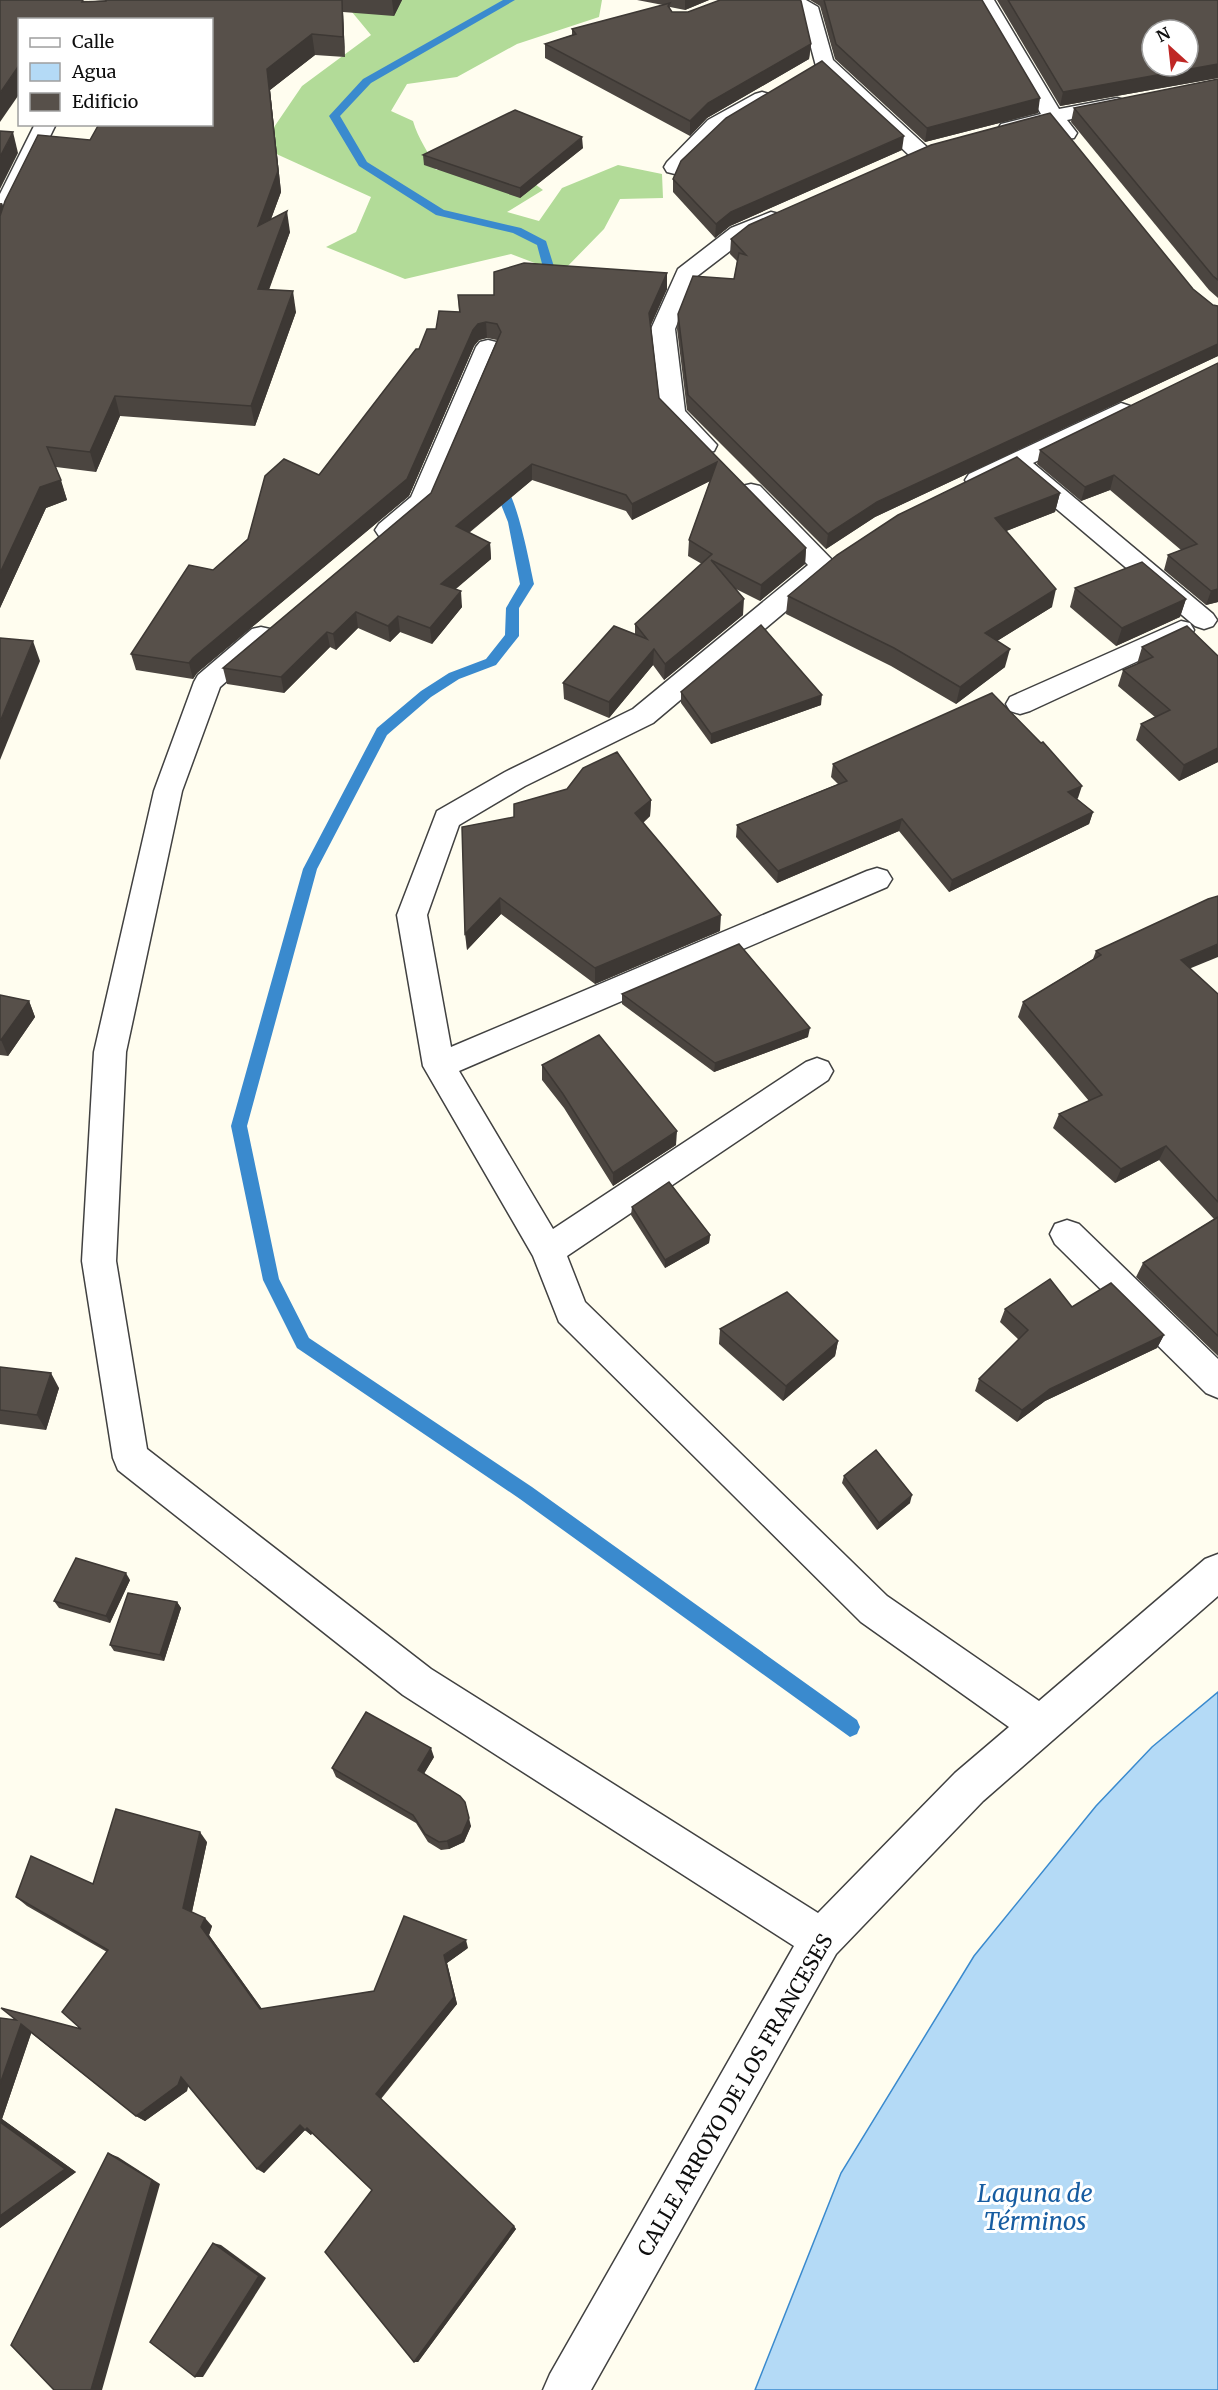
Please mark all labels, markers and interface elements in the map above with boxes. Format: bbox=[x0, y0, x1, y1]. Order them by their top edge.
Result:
legend bbox=[18, 18, 213, 126]
north arrow bbox=[1140, 18, 1200, 78]
text: N bbox=[1153, 23, 1174, 46]
text: Calle bbox=[72, 30, 114, 53]
text: Agua bbox=[71, 60, 117, 83]
text: Edificio bbox=[72, 90, 138, 113]
street label: CALLE ARROYO DE LOS FRANCESES bbox=[631, 1929, 839, 2261]
water label: Laguna de Términos bbox=[977, 2178, 1093, 2237]

